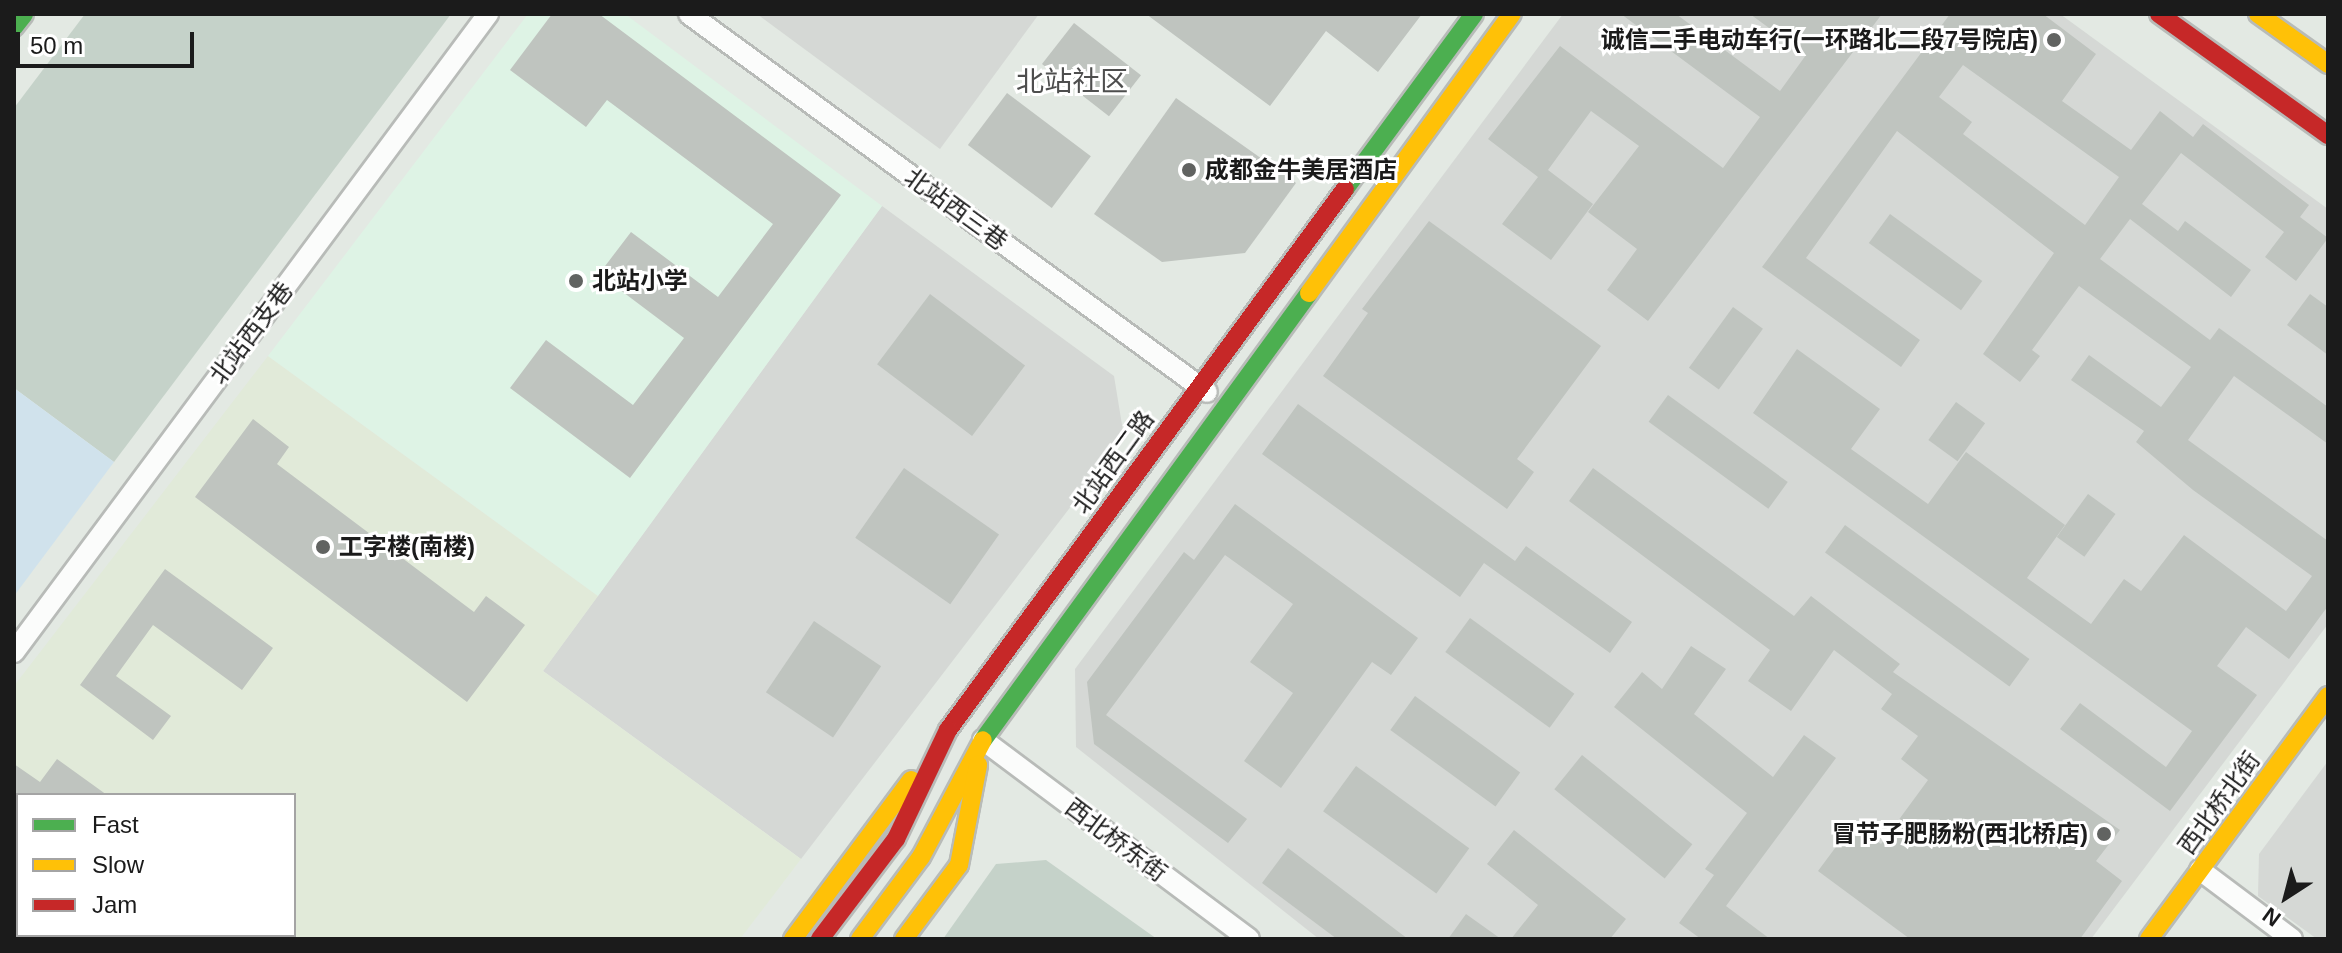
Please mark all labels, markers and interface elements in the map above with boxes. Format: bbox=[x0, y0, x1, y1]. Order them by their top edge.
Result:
scale bar bbox=[20, 16, 198, 66]
place label: 诚信二手电动车行(一环路北二段7号院店) bbox=[1601, 26, 2038, 54]
marker: 诚信二手电动车行(一环路北二段7号院店) bbox=[2045, 31, 2063, 49]
text: 50 m bbox=[30, 32, 83, 59]
district label: 北站社区 bbox=[1016, 65, 1128, 99]
place label: 成都金牛美居酒店 bbox=[1205, 156, 1397, 184]
marker: 成都金牛美居酒店 bbox=[1180, 161, 1198, 179]
street label: 北站西三巷 bbox=[899, 162, 1013, 256]
place label: 北站小学 bbox=[592, 267, 688, 295]
marker: 北站小学 bbox=[567, 272, 585, 290]
street label: 北站西支巷 bbox=[203, 276, 299, 390]
street label: 北站西二路 bbox=[1066, 405, 1160, 519]
place label: 工字楼(南楼) bbox=[339, 533, 475, 561]
marker: 工字楼(南楼) bbox=[314, 538, 332, 556]
street label: 西北桥北街 bbox=[2172, 746, 2266, 860]
street label: 西北桥东街 bbox=[1059, 792, 1173, 888]
legend bbox=[16, 793, 296, 937]
text: Fast bbox=[92, 811, 139, 838]
place label: 冒节子肥肠粉(西北桥店) bbox=[1832, 820, 2088, 848]
marker: 冒节子肥肠粉(西北桥店) bbox=[2095, 825, 2113, 843]
text: Slow bbox=[92, 851, 144, 878]
north arrow bbox=[2246, 857, 2326, 937]
text: Jam bbox=[92, 891, 137, 918]
text: N bbox=[2258, 902, 2285, 932]

